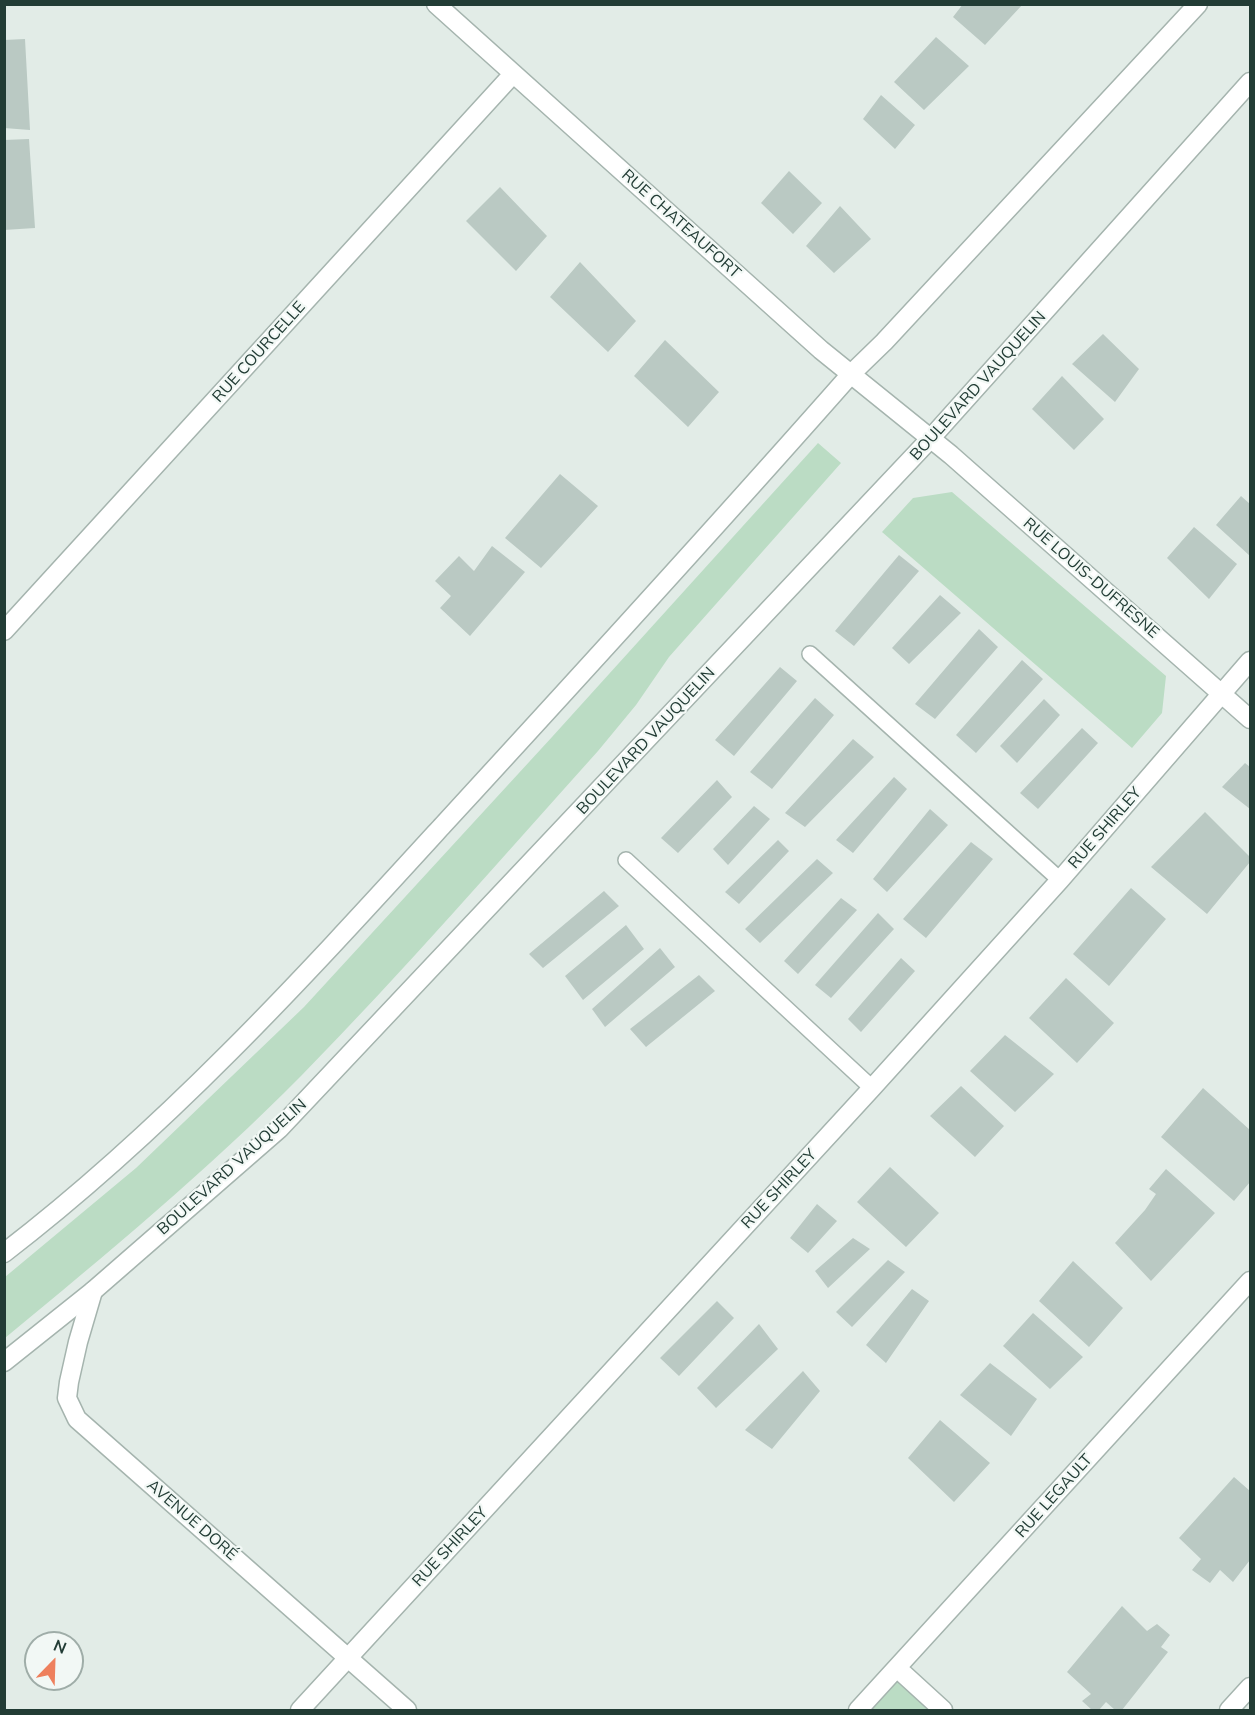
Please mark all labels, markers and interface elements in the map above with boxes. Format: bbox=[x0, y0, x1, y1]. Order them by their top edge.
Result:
street label: RUE CHATEAUFORT bbox=[617, 165, 745, 283]
street label: RUE COURCELLE bbox=[209, 298, 309, 406]
street label: BOULEVARD VAUQUELIN bbox=[906, 307, 1050, 465]
street label: RUE LOUIS-DUFRESNE bbox=[1019, 514, 1163, 642]
street label: BOULEVARD VAUQUELIN bbox=[573, 663, 719, 819]
street label: RUE SHIRLEY bbox=[1064, 783, 1146, 873]
street label: BOULEVARD VAUQUELIN bbox=[153, 1095, 311, 1239]
street label: RUE SHIRLEY bbox=[737, 1145, 821, 1233]
street label: RUE LEGAULT bbox=[1011, 1450, 1097, 1542]
street label: AVENUE DORÉ bbox=[143, 1476, 241, 1564]
street label: RUE SHIRLEY bbox=[408, 1503, 492, 1591]
north arrow bbox=[24, 1631, 84, 1691]
text: N bbox=[51, 1635, 70, 1658]

